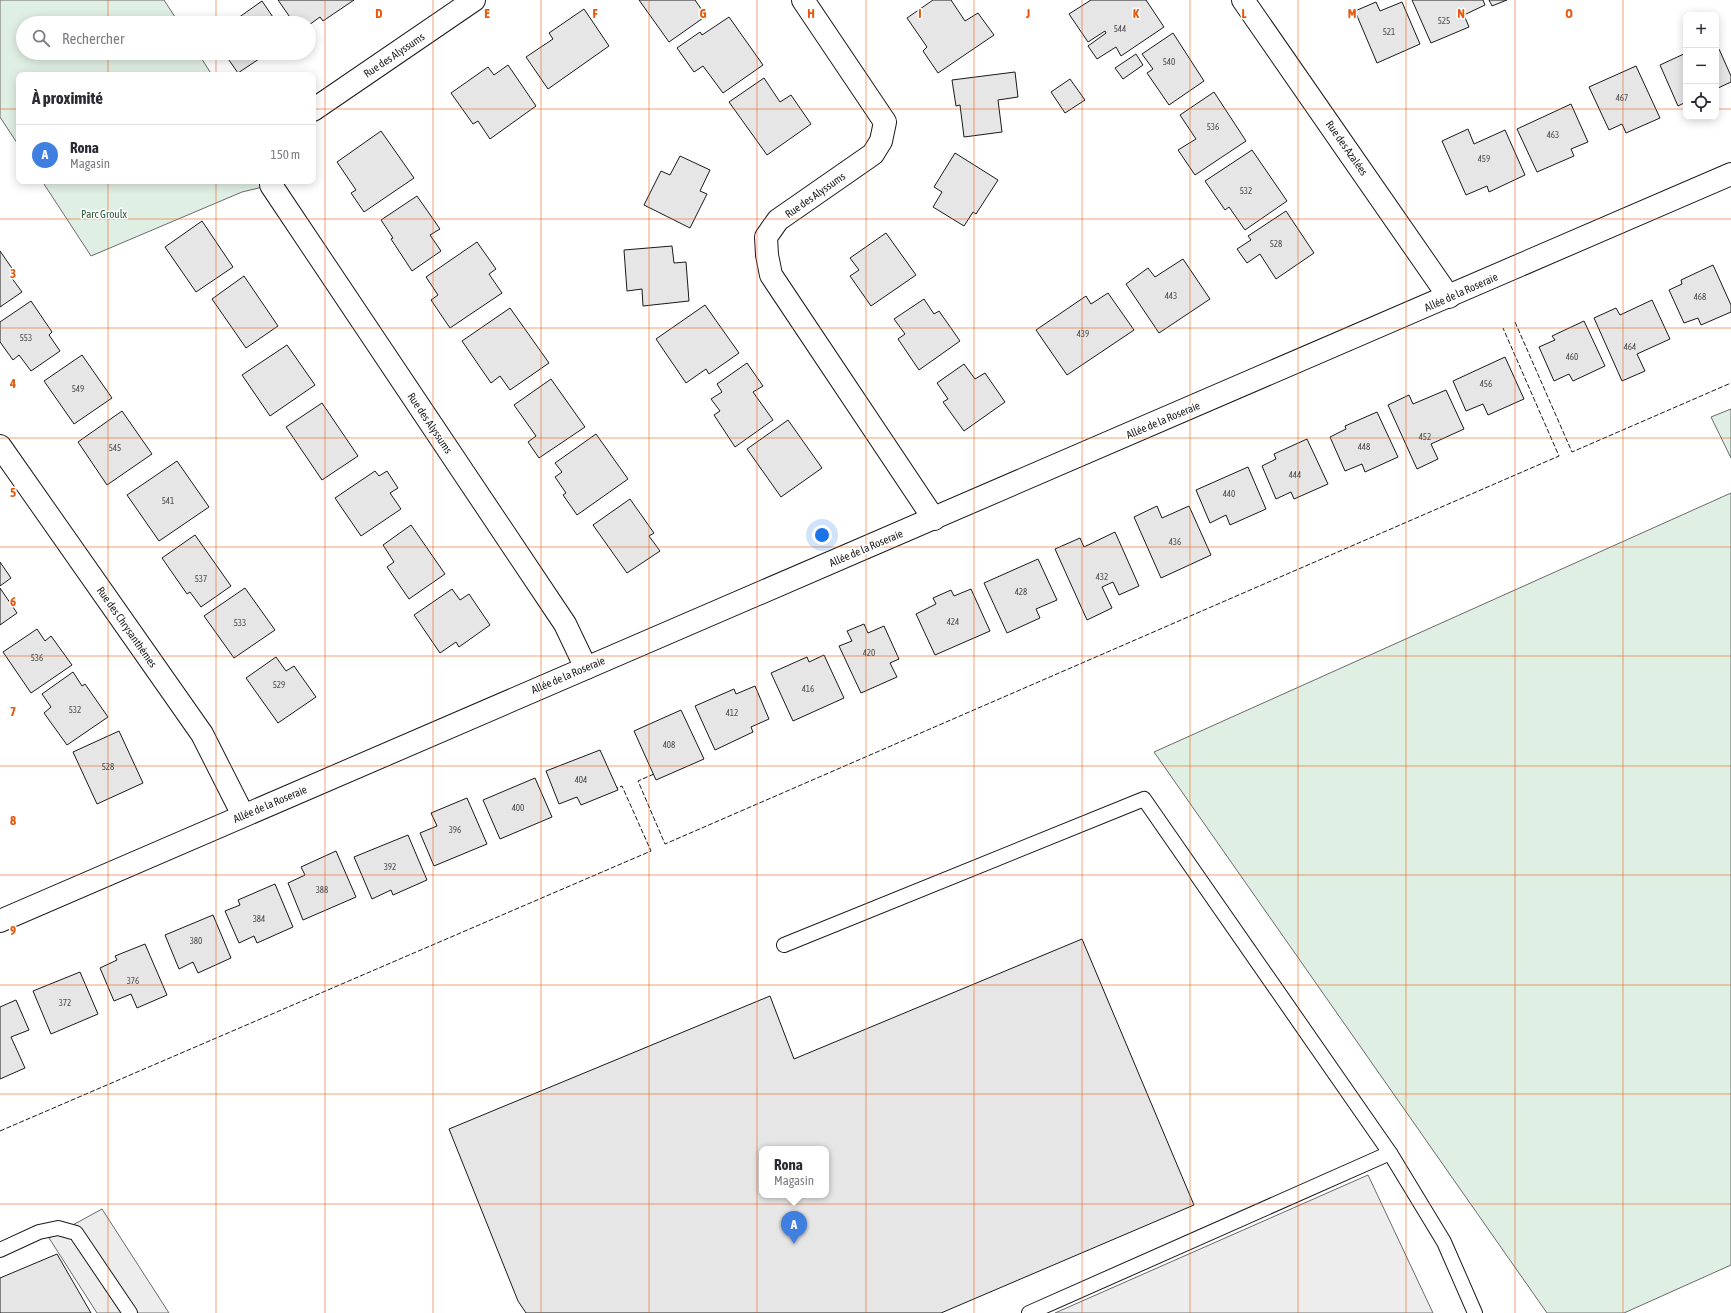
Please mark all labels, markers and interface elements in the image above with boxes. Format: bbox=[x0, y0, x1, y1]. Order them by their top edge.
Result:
text: D bbox=[375, 6, 383, 21]
text: E bbox=[484, 6, 490, 21]
text: F bbox=[592, 6, 598, 21]
text: G bbox=[700, 6, 707, 21]
text: H bbox=[807, 6, 815, 21]
text: I bbox=[918, 6, 922, 21]
text: J bbox=[1025, 6, 1030, 21]
text: K bbox=[1133, 6, 1140, 21]
text: L bbox=[1241, 6, 1247, 21]
text: M bbox=[1348, 6, 1357, 21]
text: N bbox=[1457, 6, 1465, 21]
text: O bbox=[1565, 6, 1573, 21]
map controls bbox=[1683, 12, 1719, 120]
button: + bbox=[1683, 12, 1719, 48]
search box bbox=[16, 16, 316, 60]
house number: 525 bbox=[1438, 16, 1450, 26]
house number: 544 bbox=[1114, 24, 1126, 34]
icon: search bbox=[30, 27, 52, 49]
house number: 521 bbox=[1383, 27, 1395, 37]
text: Rechercher bbox=[62, 30, 124, 47]
street label: Rue des Alyssums bbox=[361, 30, 427, 80]
button: − bbox=[1683, 48, 1719, 84]
house number: 540 bbox=[1163, 57, 1175, 67]
button: locate bbox=[1683, 84, 1719, 120]
text: À proximité bbox=[32, 88, 103, 108]
house number: 467 bbox=[1616, 93, 1628, 103]
street label: Rue des Azalées bbox=[1324, 118, 1370, 178]
house number: 536 bbox=[1207, 122, 1219, 132]
house number: 463 bbox=[1547, 130, 1559, 140]
text: Rona bbox=[70, 139, 99, 156]
text: A bbox=[42, 147, 48, 162]
text: 150 m bbox=[271, 147, 300, 162]
house number: 459 bbox=[1478, 154, 1490, 164]
text: Magasin bbox=[70, 156, 110, 171]
street label: Rue des Alyssums bbox=[783, 170, 847, 220]
house number: 532 bbox=[1240, 186, 1252, 196]
park label: Parc Groulx bbox=[81, 208, 128, 220]
house number: 528 bbox=[1270, 239, 1282, 249]
text: 3 bbox=[10, 266, 16, 281]
street label: Allée de la Roseraie bbox=[1422, 270, 1500, 314]
house number: 443 bbox=[1165, 291, 1177, 301]
house number: 468 bbox=[1694, 292, 1706, 302]
house number: 439 bbox=[1077, 329, 1089, 339]
house number: 553 bbox=[20, 333, 32, 343]
house number: 464 bbox=[1624, 342, 1636, 352]
house number: 460 bbox=[1566, 352, 1578, 362]
text: 4 bbox=[9, 376, 16, 391]
house number: 456 bbox=[1480, 379, 1492, 389]
house number: 549 bbox=[72, 384, 84, 394]
street label: Rue des Alyssums bbox=[405, 390, 455, 456]
street label: Allée de la Roseraie bbox=[1124, 399, 1202, 441]
house number: 452 bbox=[1419, 432, 1431, 442]
house number: 448 bbox=[1358, 442, 1370, 452]
house number: 545 bbox=[109, 443, 121, 453]
house number: 444 bbox=[1289, 470, 1301, 480]
text: 5 bbox=[10, 485, 16, 500]
house number: 440 bbox=[1223, 489, 1235, 499]
house number: 541 bbox=[162, 496, 174, 506]
your location bbox=[812, 525, 832, 545]
street label: Allée de la Roseraie bbox=[827, 527, 905, 569]
house number: 436 bbox=[1169, 537, 1181, 547]
house number: 432 bbox=[1096, 572, 1108, 582]
house number: 537 bbox=[195, 574, 207, 584]
street label: Rue des Chrysanthèmes bbox=[95, 584, 159, 670]
house number: 428 bbox=[1015, 587, 1027, 597]
text: 6 bbox=[10, 594, 16, 609]
house number: 424 bbox=[947, 617, 959, 627]
house number: 533 bbox=[234, 618, 246, 628]
house number: 420 bbox=[863, 648, 875, 658]
house number: 536 bbox=[31, 653, 43, 663]
street label: Allée de la Roseraie bbox=[529, 654, 607, 696]
house number: 529 bbox=[273, 680, 285, 690]
house number: 416 bbox=[802, 684, 814, 694]
text: 7 bbox=[10, 704, 16, 719]
house number: 532 bbox=[69, 705, 81, 715]
house number: 412 bbox=[726, 708, 738, 718]
house number: 408 bbox=[663, 740, 675, 750]
house number: 528 bbox=[102, 762, 114, 772]
house number: 404 bbox=[575, 775, 587, 785]
street label: Allée de la Roseraie bbox=[231, 783, 309, 825]
house number: 400 bbox=[512, 803, 524, 813]
text: 8 bbox=[10, 813, 16, 828]
house number: 396 bbox=[449, 825, 461, 835]
house number: 392 bbox=[384, 862, 396, 872]
house number: 388 bbox=[316, 885, 328, 895]
house number: 384 bbox=[253, 914, 265, 924]
text: 9 bbox=[10, 923, 16, 938]
house number: 380 bbox=[190, 936, 202, 946]
house number: 376 bbox=[127, 976, 139, 986]
house number: 372 bbox=[59, 998, 71, 1008]
popup bbox=[759, 1146, 829, 1198]
text: Rona bbox=[774, 1156, 803, 1173]
text: Magasin bbox=[774, 1173, 814, 1188]
pin: A bbox=[781, 1211, 807, 1244]

